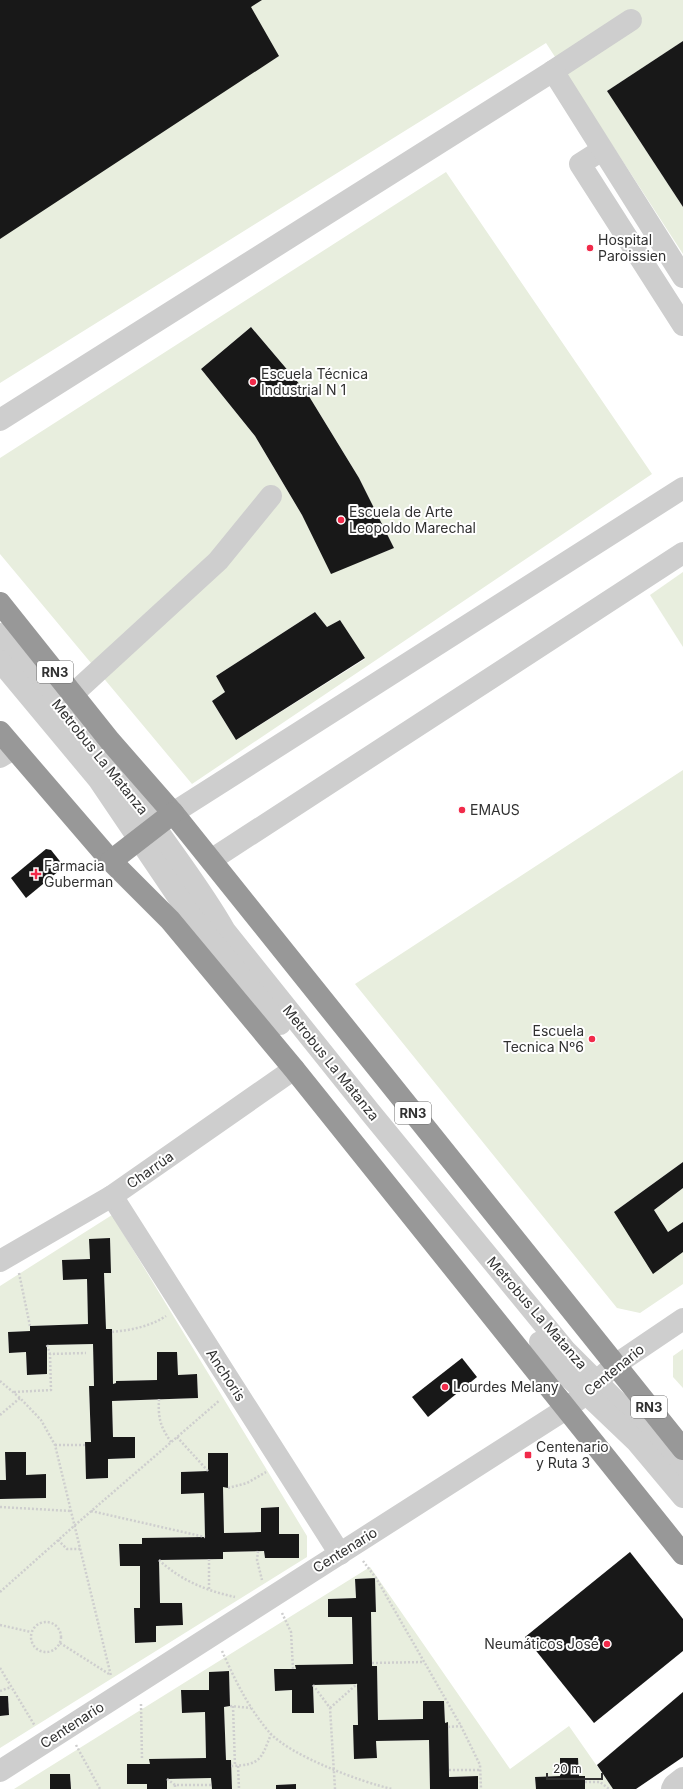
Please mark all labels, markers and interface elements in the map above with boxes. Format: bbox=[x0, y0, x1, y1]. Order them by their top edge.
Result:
place label: Hospital Paroissien bbox=[598, 231, 666, 264]
marker: Hospital Paroissien bbox=[585, 243, 595, 253]
place label: Escuela Técnica Industrial N 1 bbox=[261, 365, 368, 398]
marker: Escuela Técnica Industrial N 1 bbox=[248, 377, 258, 387]
place label: Escuela de Arte Leopoldo Marechal bbox=[349, 503, 476, 536]
marker: Escuela de Arte Leopoldo Marechal bbox=[336, 515, 346, 525]
road number: RN3 bbox=[37, 661, 73, 683]
street label: Metrobus La Matanza bbox=[49, 696, 152, 818]
place label: EMAUS bbox=[470, 801, 520, 818]
marker: EMAUS bbox=[457, 805, 467, 815]
place label: Farmacia Guberman bbox=[44, 857, 113, 890]
marker: Farmacia Guberman bbox=[31, 869, 41, 879]
street label: Metrobus La Matanza bbox=[280, 1002, 383, 1124]
place label: Escuela Tecnica Nº6 bbox=[503, 1022, 584, 1055]
marker: Escuela Tecnica Nº6 bbox=[587, 1034, 597, 1044]
road number: RN3 bbox=[395, 1102, 431, 1124]
street label: Charrúa bbox=[123, 1147, 176, 1192]
street label: Metrobus La Matanza bbox=[484, 1253, 591, 1372]
street label: Centenario bbox=[580, 1340, 647, 1399]
street label: Anchoris bbox=[203, 1345, 250, 1404]
place label: Lourdes Melany bbox=[453, 1378, 559, 1395]
marker: Lourdes Melany bbox=[440, 1382, 450, 1392]
road number: RN3 bbox=[631, 1396, 667, 1418]
place label: Centenario y Ruta 3 bbox=[536, 1438, 609, 1471]
marker: Centenario y Ruta 3 bbox=[523, 1450, 533, 1460]
street label: Centenario bbox=[309, 1523, 380, 1576]
place label: Neumáticos José bbox=[484, 1635, 599, 1652]
marker: Neumáticos José bbox=[602, 1639, 612, 1649]
street label: Centenario bbox=[37, 1698, 107, 1752]
scale bar bbox=[547, 1755, 602, 1781]
text: 20 m bbox=[553, 1761, 582, 1776]

